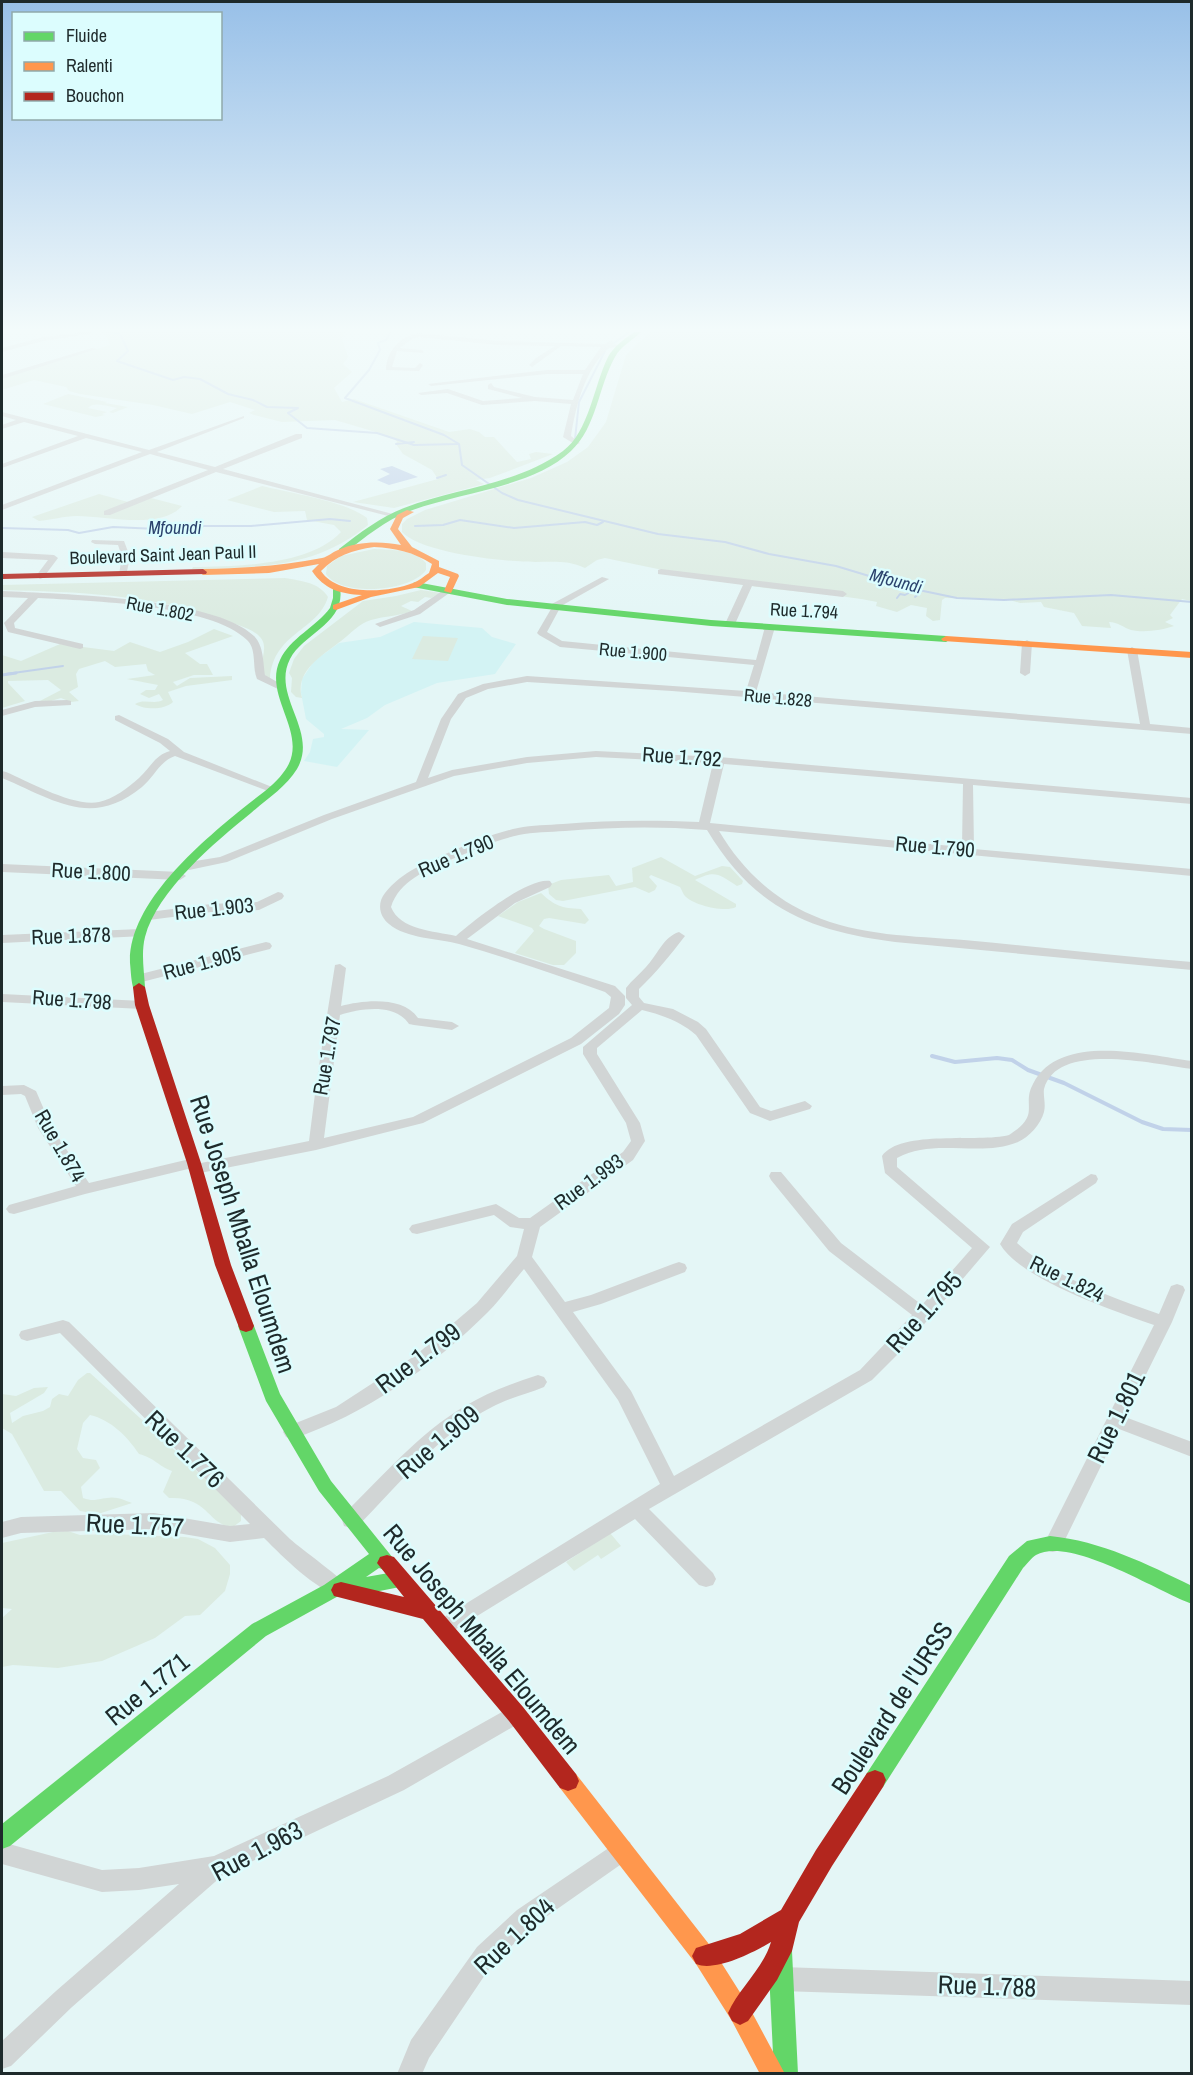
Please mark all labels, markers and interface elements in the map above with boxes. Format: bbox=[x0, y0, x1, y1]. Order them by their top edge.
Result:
legend bbox=[12, 12, 222, 120]
text: Fluide bbox=[66, 23, 107, 48]
text: Ralenti bbox=[66, 53, 113, 78]
text: Bouchon bbox=[66, 83, 124, 108]
water label: Mfoundi bbox=[148, 515, 202, 540]
street label: Boulevard Saint Jean Paul II bbox=[69, 539, 257, 570]
water label: Mfoundi bbox=[867, 562, 925, 599]
street label: Rue 1.802 bbox=[124, 590, 196, 627]
street label: Rue 1.794 bbox=[769, 596, 839, 625]
street label: Rue 1.900 bbox=[598, 636, 668, 667]
street label: Rue 1.828 bbox=[743, 682, 813, 713]
street label: Rue 1.792 bbox=[641, 739, 723, 774]
street label: Rue 1.790 bbox=[414, 827, 498, 884]
street label: Rue 1.790 bbox=[894, 829, 976, 864]
street label: Rue 1.800 bbox=[51, 855, 131, 888]
street label: Rue 1.903 bbox=[173, 890, 255, 927]
street label: Rue 1.878 bbox=[31, 920, 111, 951]
street label: Rue 1.905 bbox=[160, 938, 244, 987]
street label: Rue 1.798 bbox=[31, 982, 113, 1017]
street label: Rue 1.797 bbox=[305, 1014, 348, 1098]
street label: Rue Joseph Mballa Eloumdem bbox=[182, 1090, 305, 1377]
street label: Rue 1.874 bbox=[28, 1104, 93, 1188]
street label: Rue 1.993 bbox=[548, 1147, 629, 1217]
street label: Rue 1.824 bbox=[1025, 1248, 1110, 1309]
street label: Rue 1.795 bbox=[878, 1263, 970, 1360]
street label: Rue 1.799 bbox=[368, 1314, 468, 1401]
street label: Rue 1.801 bbox=[1078, 1365, 1153, 1469]
street label: Rue 1.909 bbox=[389, 1397, 487, 1487]
street label: Rue 1.776 bbox=[138, 1402, 233, 1495]
street label: Rue 1.757 bbox=[85, 1504, 185, 1545]
street label: Rue Joseph Mballa Eloumdem bbox=[376, 1516, 589, 1761]
street label: Boulevard de l'URSS bbox=[823, 1614, 961, 1801]
street label: Rue 1.771 bbox=[97, 1644, 196, 1733]
street label: Rue 1.963 bbox=[205, 1812, 308, 1889]
street label: Rue 1.804 bbox=[466, 1889, 562, 1982]
street label: Rue 1.788 bbox=[937, 1966, 1037, 2005]

